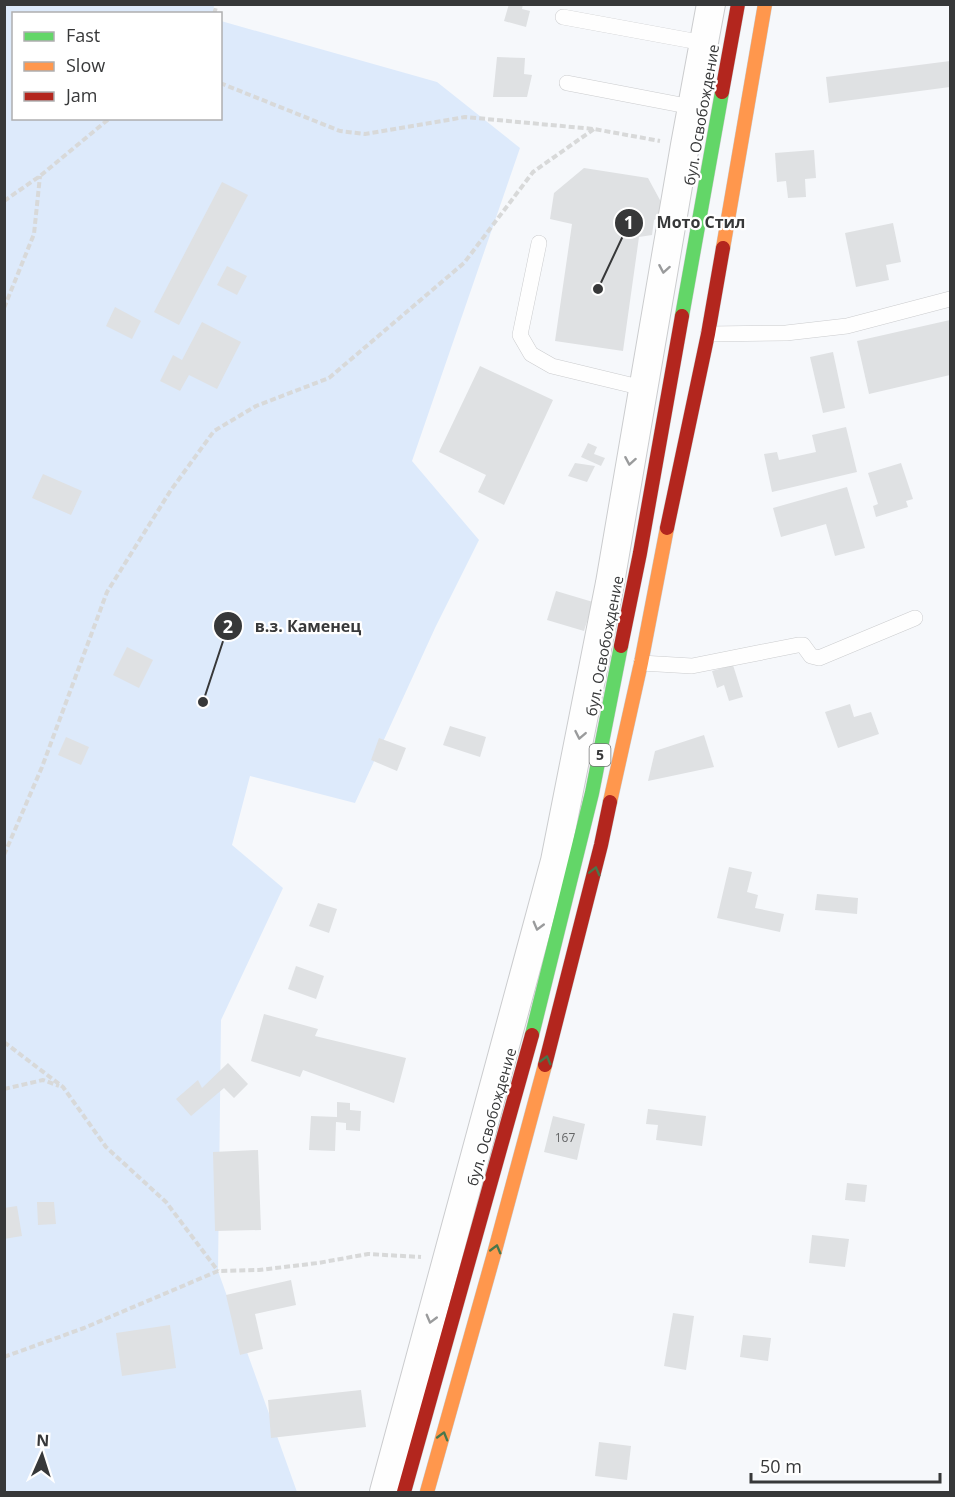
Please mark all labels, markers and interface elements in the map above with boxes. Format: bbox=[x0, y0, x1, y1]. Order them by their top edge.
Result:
legend bbox=[12, 12, 222, 120]
text: Fast bbox=[66, 23, 100, 47]
street label: бул. Освобождение bbox=[679, 43, 723, 187]
text: Slow bbox=[66, 53, 105, 77]
text: Jam bbox=[64, 83, 98, 107]
callout: Мото Стил bbox=[614, 206, 757, 240]
text: 1 bbox=[624, 210, 634, 234]
text: Мото Стил bbox=[657, 211, 745, 233]
one-way arrow bbox=[658, 264, 670, 273]
one-way arrow bbox=[625, 456, 637, 466]
street label: бул. Освобождение bbox=[581, 574, 627, 718]
callout: в.з. Каменец bbox=[213, 609, 374, 643]
text: 2 bbox=[223, 614, 233, 638]
text: в.з. Каменец bbox=[255, 615, 361, 637]
one-way arrow bbox=[574, 730, 587, 740]
road number: 5 bbox=[590, 744, 610, 766]
one-way arrow bbox=[587, 867, 600, 877]
one-way arrow bbox=[532, 920, 545, 930]
street label: бул. Освобождение bbox=[462, 1045, 520, 1188]
one-way arrow bbox=[539, 1055, 552, 1065]
house number: 167 bbox=[555, 1129, 575, 1146]
one-way arrow bbox=[489, 1244, 501, 1254]
one-way arrow bbox=[426, 1313, 439, 1323]
north arrow bbox=[12, 1425, 72, 1485]
text: N bbox=[36, 1429, 50, 1451]
one-way arrow bbox=[436, 1431, 448, 1442]
scale bar bbox=[751, 1446, 940, 1484]
text: 50 m bbox=[760, 1454, 802, 1478]

